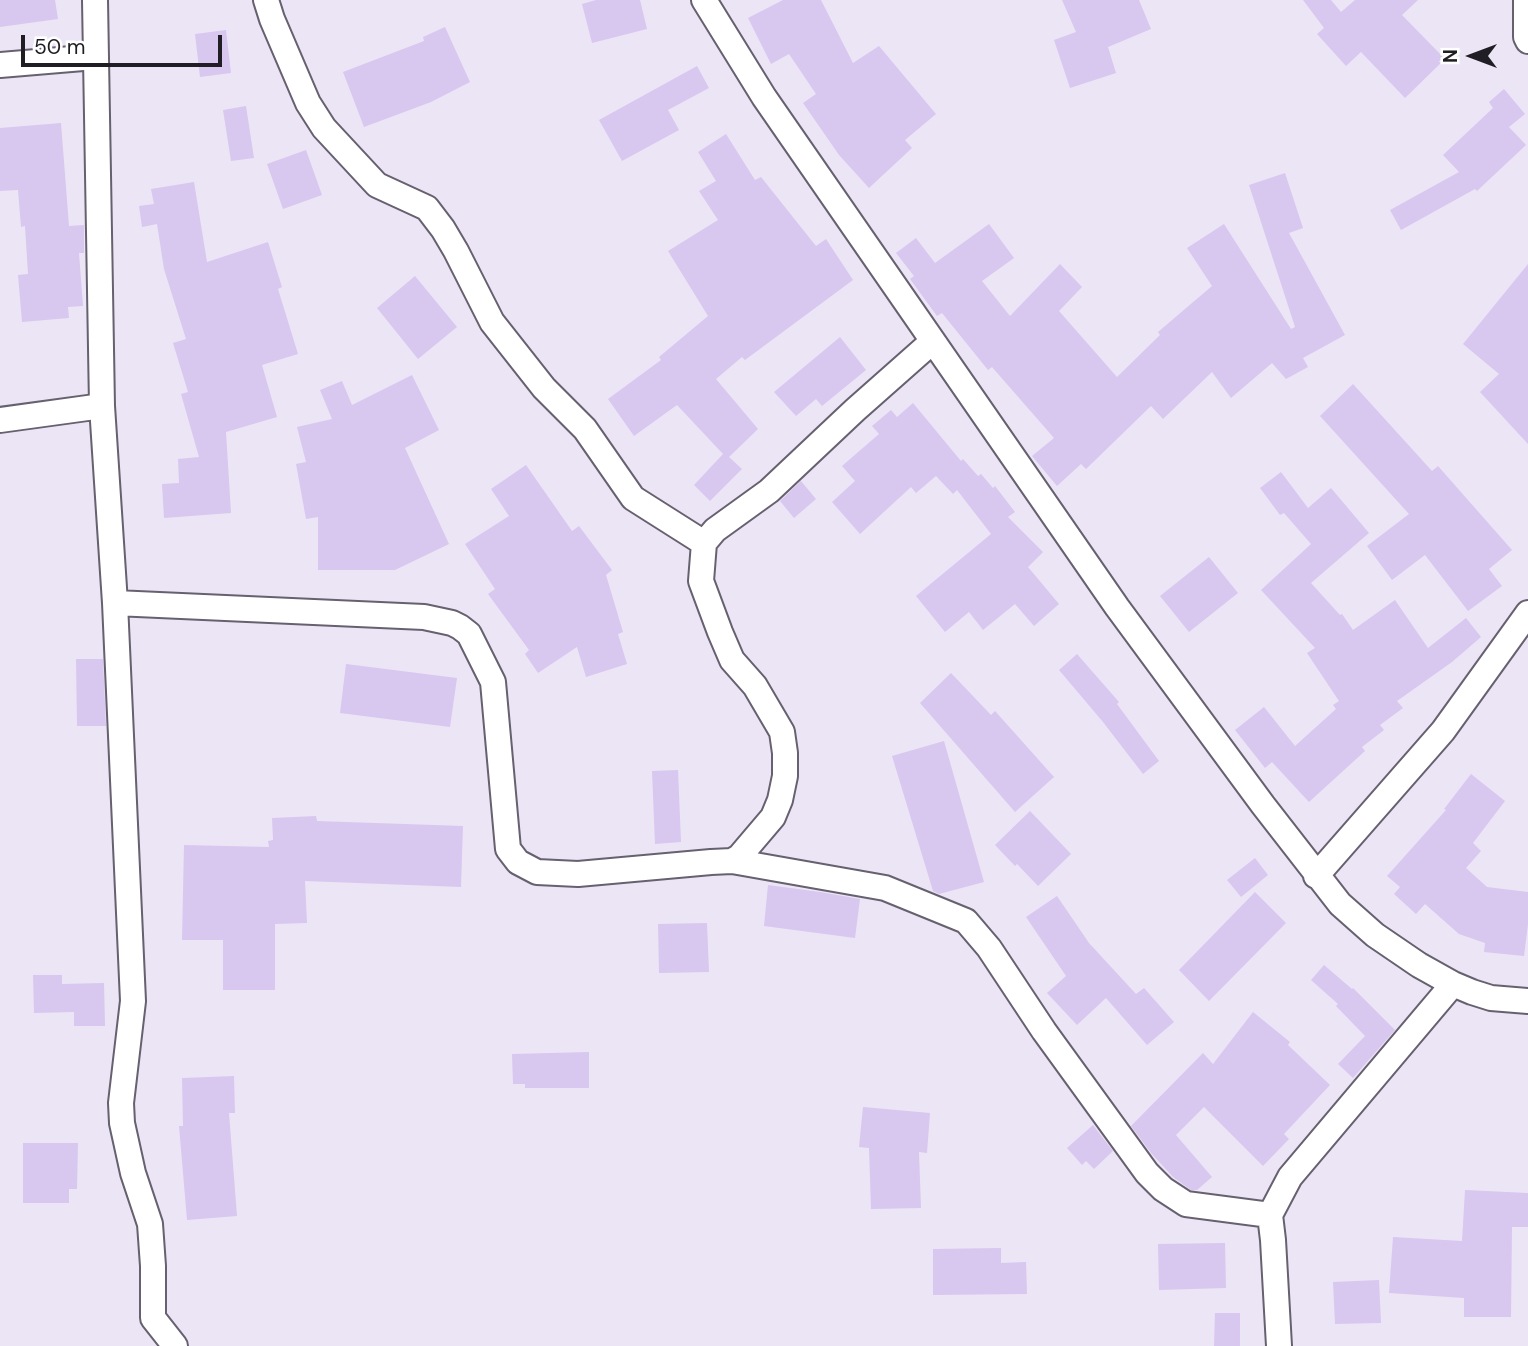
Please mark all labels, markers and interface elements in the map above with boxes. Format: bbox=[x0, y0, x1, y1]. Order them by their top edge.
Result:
scale bar bbox=[24, 21, 226, 65]
north arrow bbox=[1437, 21, 1507, 91]
text: 50 m bbox=[34, 33, 85, 61]
text: N bbox=[1438, 49, 1463, 63]

